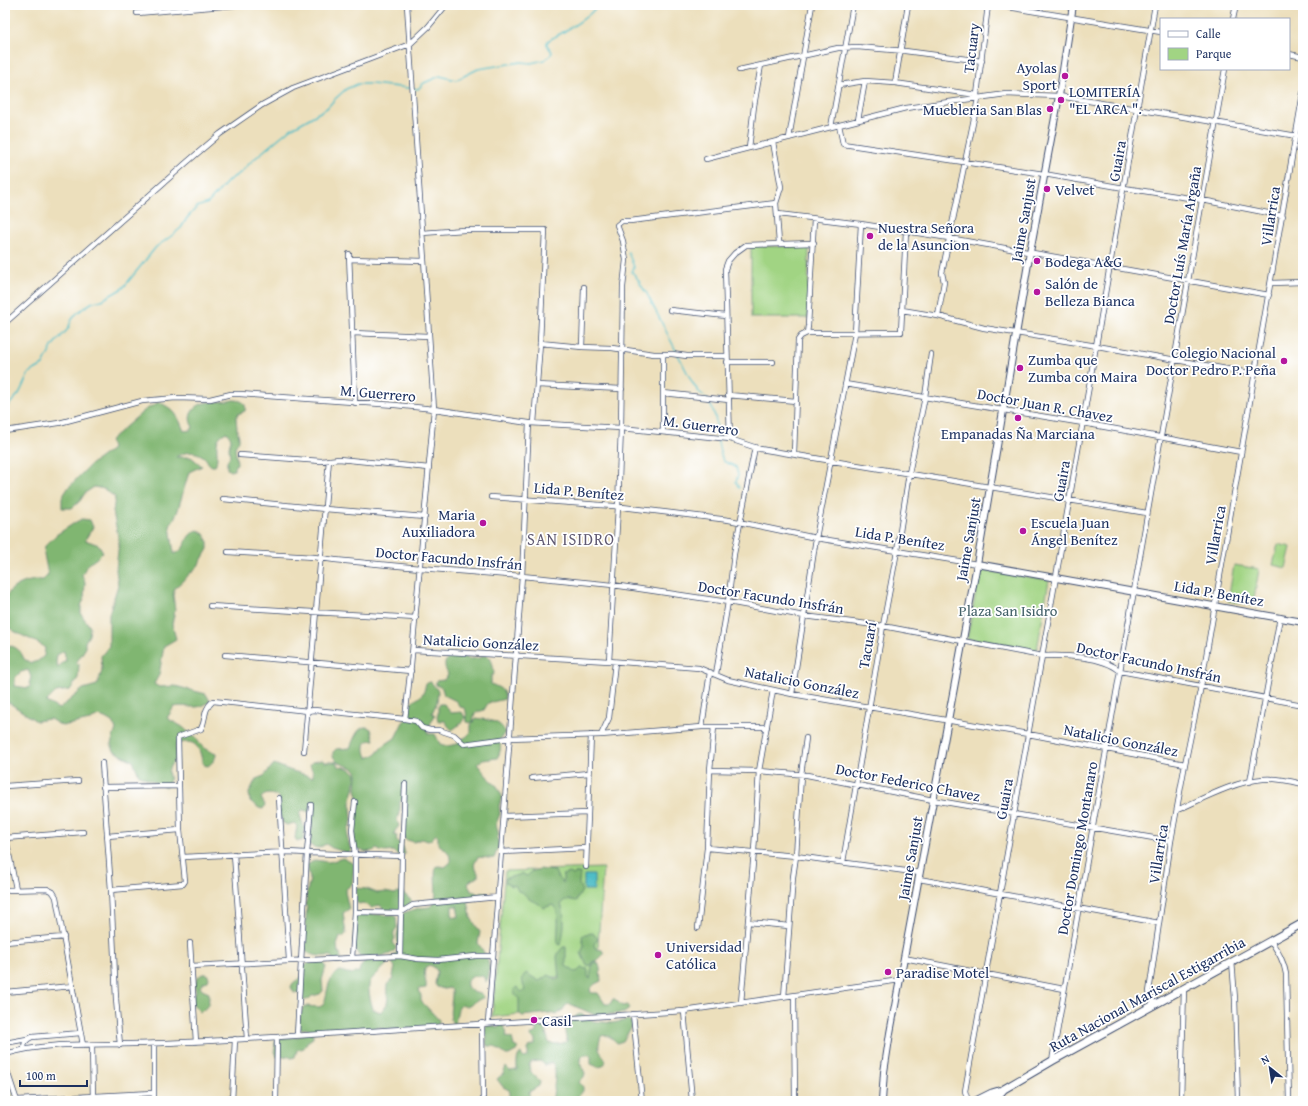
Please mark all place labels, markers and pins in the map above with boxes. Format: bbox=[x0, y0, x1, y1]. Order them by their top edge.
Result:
place label: Ayolas Sport bbox=[1017, 57, 1058, 95]
marker: Ayolas Sport bbox=[1060, 71, 1070, 81]
place label: LOMITERÍA "EL ARCA ". bbox=[1069, 81, 1142, 119]
marker: LOMITERÍA "EL ARCA ". bbox=[1056, 95, 1066, 105]
place label: Muebleria San Blas bbox=[923, 99, 1042, 120]
marker: Muebleria San Blas bbox=[1045, 104, 1055, 114]
place label: Velvet bbox=[1055, 179, 1095, 200]
marker: Velvet bbox=[1042, 184, 1052, 194]
place label: Nuestra Señora de la Asuncion bbox=[878, 217, 974, 255]
marker: Nuestra Señora de la Asuncion bbox=[865, 231, 875, 241]
place label: Bodega A&G bbox=[1045, 251, 1122, 272]
marker: Bodega A&G bbox=[1032, 256, 1042, 266]
place label: Salón de Belleza Bianca bbox=[1045, 273, 1135, 311]
marker: Salón de Belleza Bianca bbox=[1032, 287, 1042, 297]
place label: Colegio Nacional Doctor Pedro P. Peña bbox=[1146, 342, 1276, 380]
place label: Zumba que Zumba con Maira bbox=[1028, 349, 1137, 387]
marker: Colegio Nacional Doctor Pedro P. Peña bbox=[1279, 356, 1289, 366]
marker: Zumba que Zumba con Maira bbox=[1015, 363, 1025, 373]
marker: Empanadas Ña Marciana bbox=[1013, 413, 1023, 423]
place label: Empanadas Ña Marciana bbox=[941, 423, 1095, 444]
place label: Maria Auxiliadora bbox=[402, 504, 475, 542]
place label: Escuela Juan Ángel Benítez bbox=[1031, 512, 1118, 550]
marker: Maria Auxiliadora bbox=[478, 518, 488, 528]
marker: Escuela Juan Ángel Benítez bbox=[1018, 526, 1028, 536]
place label: Universidad Católica bbox=[666, 936, 742, 974]
marker: Universidad Católica bbox=[653, 950, 663, 960]
place label: Paradise Motel bbox=[896, 962, 989, 983]
marker: Paradise Motel bbox=[883, 967, 893, 977]
place label: Casil bbox=[542, 1010, 572, 1031]
marker: Casil bbox=[529, 1015, 539, 1025]

